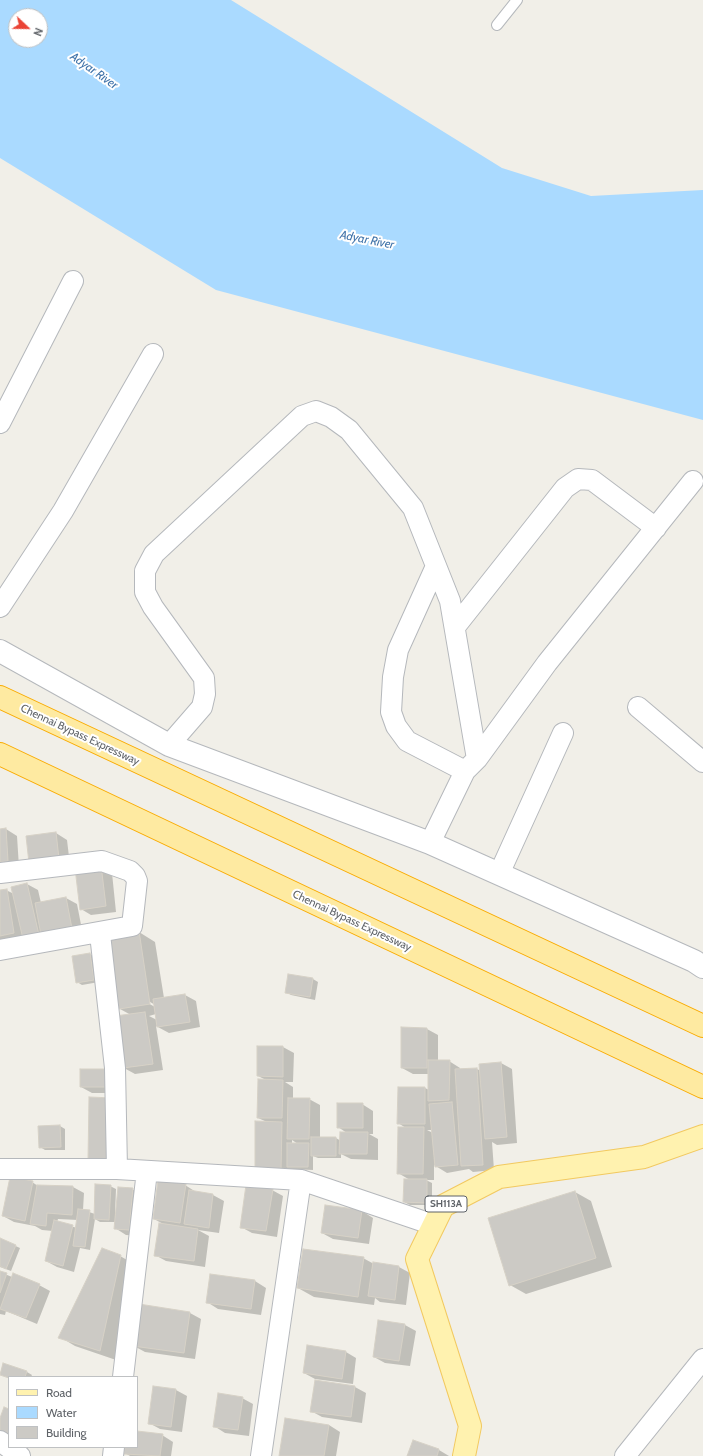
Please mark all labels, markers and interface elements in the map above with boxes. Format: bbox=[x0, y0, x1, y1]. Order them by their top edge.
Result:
north arrow bbox=[8, 8, 48, 48]
text: N bbox=[30, 26, 46, 38]
water label: Adyar River bbox=[67, 49, 121, 93]
water label: Adyar River bbox=[339, 228, 395, 252]
street label: Chennai Bypass Expressway bbox=[18, 702, 142, 768]
street label: Chennai Bypass Expressway bbox=[290, 888, 414, 954]
road number: SH113A bbox=[425, 1196, 467, 1212]
legend bbox=[8, 1376, 138, 1448]
text: Road bbox=[46, 1385, 72, 1400]
text: Water bbox=[46, 1405, 76, 1420]
text: Building bbox=[46, 1425, 87, 1440]

